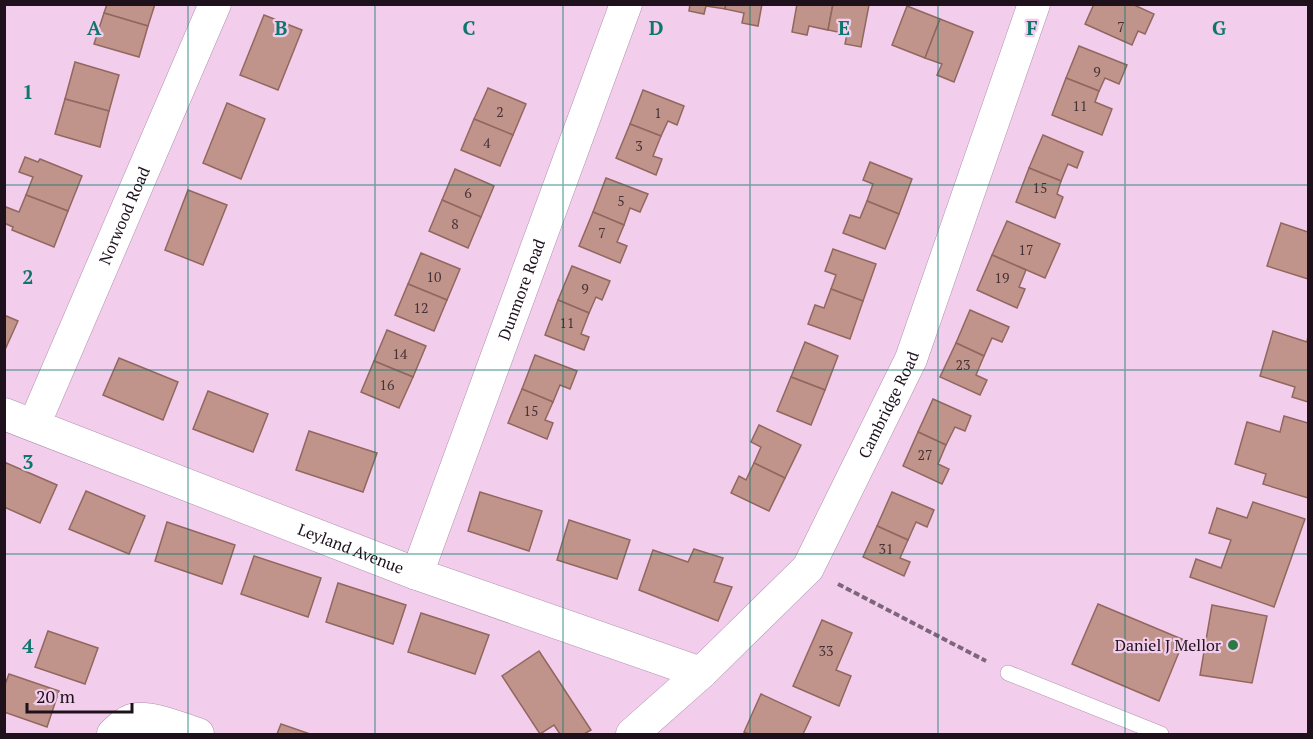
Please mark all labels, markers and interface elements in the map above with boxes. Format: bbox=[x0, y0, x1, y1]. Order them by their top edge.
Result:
text: A bbox=[87, 14, 102, 41]
text: B bbox=[275, 14, 288, 41]
text: C bbox=[462, 14, 476, 41]
text: D bbox=[649, 14, 663, 41]
text: E bbox=[838, 14, 850, 41]
text: F bbox=[1026, 14, 1038, 41]
text: G bbox=[1212, 14, 1226, 41]
house number: 7 bbox=[1117, 17, 1125, 36]
house number: 9 bbox=[1093, 62, 1101, 81]
text: 1 bbox=[22, 78, 34, 105]
house number: 11 bbox=[1073, 96, 1087, 115]
house number: 2 bbox=[496, 102, 504, 121]
house number: 1 bbox=[654, 103, 662, 122]
house number: 4 bbox=[483, 133, 491, 152]
house number: 3 bbox=[635, 136, 643, 155]
street label: Norwood Road bbox=[93, 163, 155, 268]
house number: 15 bbox=[1033, 178, 1047, 197]
house number: 6 bbox=[464, 183, 472, 202]
house number: 5 bbox=[617, 191, 625, 210]
house number: 8 bbox=[451, 214, 459, 233]
house number: 7 bbox=[598, 223, 606, 242]
street label: Dunmore Road bbox=[493, 236, 550, 343]
house number: 17 bbox=[1019, 240, 1033, 259]
text: 2 bbox=[22, 263, 34, 290]
house number: 10 bbox=[427, 267, 441, 286]
house number: 19 bbox=[995, 268, 1009, 287]
house number: 9 bbox=[581, 279, 589, 298]
house number: 12 bbox=[414, 298, 428, 317]
house number: 11 bbox=[560, 313, 574, 332]
house number: 14 bbox=[393, 344, 408, 363]
street label: Cambridge Road bbox=[853, 348, 924, 462]
house number: 23 bbox=[956, 355, 970, 374]
house number: 16 bbox=[380, 375, 395, 394]
house number: 15 bbox=[524, 401, 538, 420]
house number: 27 bbox=[918, 445, 932, 464]
text: 3 bbox=[22, 448, 34, 475]
street label: Leyland Avenue bbox=[295, 518, 407, 579]
house number: 31 bbox=[879, 539, 893, 558]
text: 4 bbox=[22, 632, 34, 659]
place label: Daniel J Mellor bbox=[1115, 634, 1222, 656]
marker: Daniel J Mellor bbox=[1226, 638, 1240, 652]
house number: 33 bbox=[819, 641, 833, 660]
scale bar bbox=[27, 676, 132, 714]
text: 20 m bbox=[36, 684, 76, 708]

